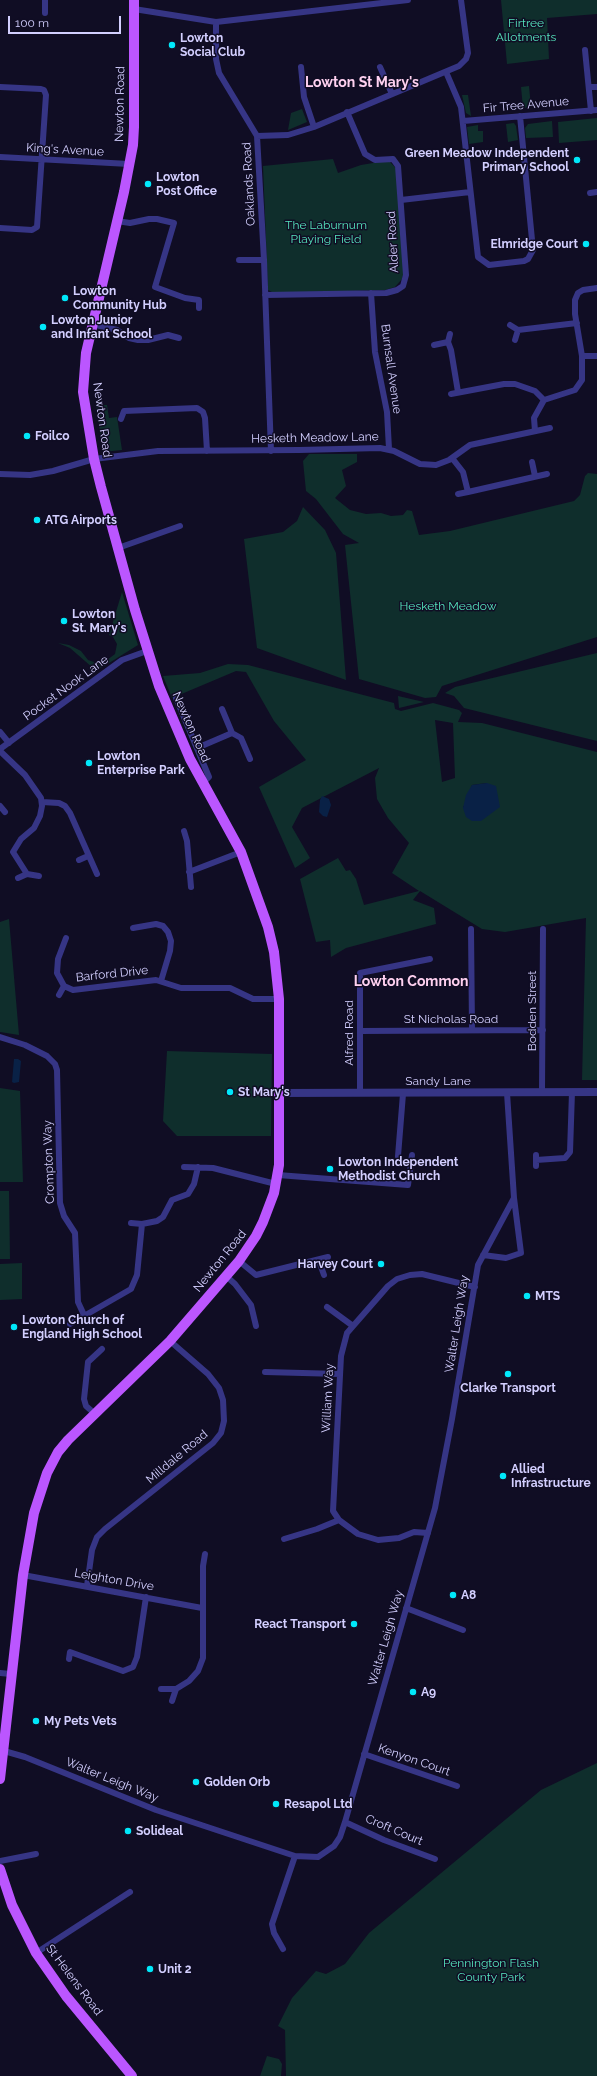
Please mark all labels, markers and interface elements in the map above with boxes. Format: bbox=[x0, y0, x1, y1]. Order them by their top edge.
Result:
scale bar bbox=[10, 8, 123, 34]
text: 100 m bbox=[15, 16, 49, 30]
park label: Firtree Allotments bbox=[496, 16, 556, 44]
place label: Lowton Social Club bbox=[180, 31, 245, 59]
marker: Lowton Social Club bbox=[167, 40, 177, 50]
street label: Newton Road bbox=[112, 66, 128, 142]
district label: Lowton St Mary's bbox=[305, 75, 419, 91]
street label: Fir Tree Avenue bbox=[482, 94, 570, 116]
street label: King's Avenue bbox=[26, 141, 104, 159]
street label: Oaklands Road bbox=[240, 142, 258, 226]
place label: Green Meadow Independent Primary School bbox=[405, 146, 569, 174]
marker: Green Meadow Independent Primary School bbox=[572, 155, 582, 165]
place label: Lowton Post Office bbox=[156, 170, 217, 198]
marker: Lowton Post Office bbox=[143, 179, 153, 189]
street label: Alder Road bbox=[384, 211, 402, 273]
park label: The Laburnum Playing Field bbox=[285, 218, 367, 246]
place label: Elmridge Court bbox=[491, 237, 578, 251]
marker: Elmridge Court bbox=[581, 239, 591, 249]
place label: Lowton Community Hub bbox=[73, 284, 167, 312]
marker: Lowton Community Hub bbox=[60, 293, 70, 303]
place label: Lowton Junior and Infant School bbox=[51, 313, 152, 341]
marker: Lowton Junior and Infant School bbox=[38, 322, 48, 332]
street label: Burnsall Avenue bbox=[378, 323, 404, 415]
street label: Newton Road bbox=[90, 382, 114, 458]
place label: Foilco bbox=[35, 429, 70, 443]
street label: Hesketh Meadow Lane bbox=[251, 430, 379, 446]
marker: Foilco bbox=[22, 431, 32, 441]
place label: ATG Airports bbox=[45, 513, 117, 527]
marker: ATG Airports bbox=[32, 515, 42, 525]
park label: Hesketh Meadow bbox=[400, 599, 496, 613]
place label: Lowton St. Mary's bbox=[72, 607, 126, 635]
marker: Lowton St. Mary's bbox=[59, 616, 69, 626]
street label: Pocket Nook Lane bbox=[21, 652, 111, 724]
street label: Newton Road bbox=[169, 689, 213, 765]
place label: Lowton Enterprise Park bbox=[97, 749, 185, 777]
marker: Lowton Enterprise Park bbox=[84, 758, 94, 768]
street label: Barford Drive bbox=[75, 963, 149, 985]
street label: Bodden Street bbox=[525, 971, 539, 1051]
district label: Lowton Common bbox=[354, 974, 468, 990]
street label: Alfred Road bbox=[342, 1000, 356, 1066]
street label: St Nicholas Road bbox=[404, 1012, 498, 1026]
street label: Sandy Lane bbox=[405, 1074, 471, 1088]
place label: St Mary's bbox=[238, 1085, 290, 1099]
marker: St Mary's bbox=[225, 1087, 235, 1097]
street label: Crompton Way bbox=[40, 1120, 58, 1204]
place label: Lowton Independent Methodist Church bbox=[338, 1155, 458, 1183]
marker: Lowton Independent Methodist Church bbox=[325, 1164, 335, 1174]
street label: Newton Road bbox=[191, 1227, 249, 1295]
place label: Harvey Court bbox=[298, 1257, 373, 1271]
marker: Harvey Court bbox=[376, 1259, 386, 1269]
street label: Walter Leigh Way bbox=[442, 1274, 472, 1374]
place label: MTS bbox=[535, 1289, 560, 1303]
marker: MTS bbox=[522, 1291, 532, 1301]
place label: Lowton Church of England High School bbox=[22, 1313, 142, 1341]
marker: Lowton Church of England High School bbox=[9, 1322, 19, 1332]
street label: William Way bbox=[319, 1363, 337, 1433]
marker: Clarke Transport bbox=[503, 1369, 513, 1379]
place label: Clarke Transport bbox=[460, 1381, 556, 1395]
street label: Milldale Road bbox=[143, 1427, 211, 1487]
place label: Allied Infrastructure bbox=[511, 1462, 591, 1490]
marker: Allied Infrastructure bbox=[498, 1471, 508, 1481]
street label: Leighton Drive bbox=[73, 1566, 155, 1594]
place label: A8 bbox=[461, 1588, 476, 1602]
street label: Walter Leigh Way bbox=[365, 1589, 407, 1687]
marker: A8 bbox=[448, 1590, 458, 1600]
place label: React Transport bbox=[254, 1617, 346, 1631]
marker: React Transport bbox=[349, 1619, 359, 1629]
place label: A9 bbox=[421, 1685, 436, 1699]
marker: A9 bbox=[408, 1687, 418, 1697]
place label: My Pets Vets bbox=[44, 1714, 117, 1728]
marker: My Pets Vets bbox=[31, 1716, 41, 1726]
street label: Kenyon Court bbox=[376, 1741, 452, 1779]
street label: Walter Leigh Way bbox=[64, 1755, 160, 1805]
place label: Golden Orb bbox=[204, 1775, 270, 1789]
marker: Golden Orb bbox=[191, 1777, 201, 1787]
place label: Resapol Ltd bbox=[284, 1797, 352, 1811]
marker: Resapol Ltd bbox=[271, 1799, 281, 1809]
street label: Croft Court bbox=[363, 1811, 425, 1849]
place label: Solideal bbox=[136, 1824, 183, 1838]
marker: Solideal bbox=[123, 1826, 133, 1836]
street label: St Helens Road bbox=[43, 1942, 105, 2018]
park label: Pennington Flash County Park bbox=[443, 1956, 539, 1984]
place label: Unit 2 bbox=[158, 1962, 191, 1976]
marker: Unit 2 bbox=[145, 1964, 155, 1974]

